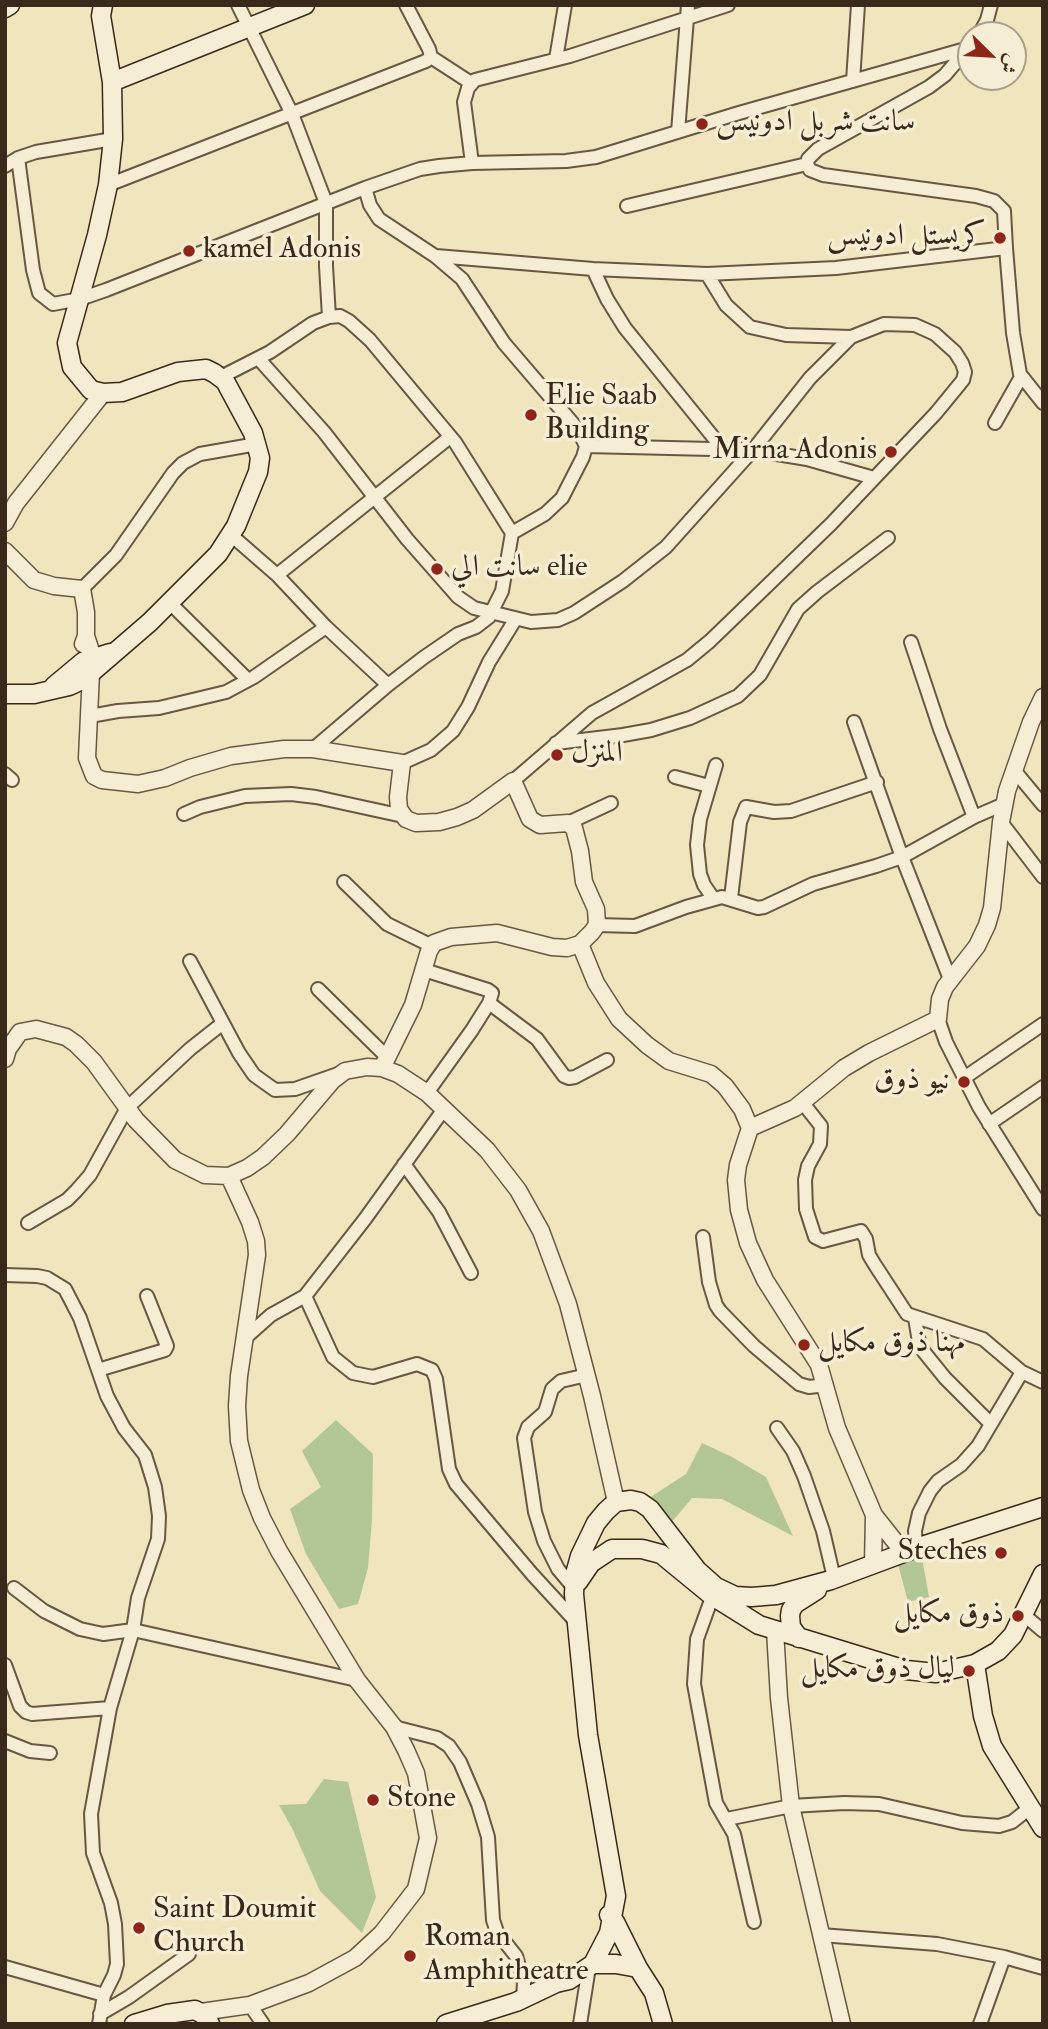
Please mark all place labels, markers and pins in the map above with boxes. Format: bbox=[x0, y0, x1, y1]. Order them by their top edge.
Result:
place label: سانت شربل ادونيس bbox=[716, 106, 915, 142]
marker: سانت شربل ادونيس bbox=[694, 116, 710, 132]
place label: كريستل ادونيس bbox=[827, 220, 986, 256]
marker: كريستل ادونيس bbox=[992, 230, 1008, 246]
place label: kamel Adonis bbox=[203, 233, 361, 269]
marker: kamel Adonis bbox=[181, 243, 197, 259]
place label: Elie Saab Building bbox=[545, 380, 657, 450]
marker: Elie Saab Building bbox=[523, 407, 539, 423]
place label: Mirna Adonis bbox=[713, 434, 877, 470]
marker: Mirna Adonis bbox=[883, 444, 899, 460]
place label: سانت الي elie bbox=[451, 551, 588, 587]
marker: سانت الي elie bbox=[429, 561, 445, 577]
place label: المنزل bbox=[571, 737, 623, 773]
marker: المنزل bbox=[549, 747, 565, 763]
place label: نيو ذوق bbox=[874, 1064, 950, 1100]
marker: نيو ذوق bbox=[956, 1074, 972, 1090]
place label: مهنا ذوق مكايل bbox=[818, 1327, 965, 1363]
marker: مهنا ذوق مكايل bbox=[796, 1337, 812, 1353]
place label: Steches bbox=[897, 1535, 987, 1571]
marker: Steches bbox=[993, 1545, 1009, 1561]
place label: ذوق مكايل bbox=[893, 1598, 1004, 1634]
marker: ذوق مكايل bbox=[1010, 1608, 1026, 1624]
place label: ليال ذوق مكايل bbox=[801, 1653, 955, 1689]
marker: ليال ذوق مكايل bbox=[961, 1663, 977, 1679]
place label: Stone bbox=[387, 1782, 456, 1818]
marker: Stone bbox=[365, 1792, 381, 1808]
place label: Saint Doumit Church bbox=[153, 1893, 317, 1964]
marker: Saint Doumit Church bbox=[131, 1920, 147, 1936]
place label: Roman Amphitheatre bbox=[424, 1921, 588, 1992]
marker: Roman Amphitheatre bbox=[402, 1948, 418, 1964]

